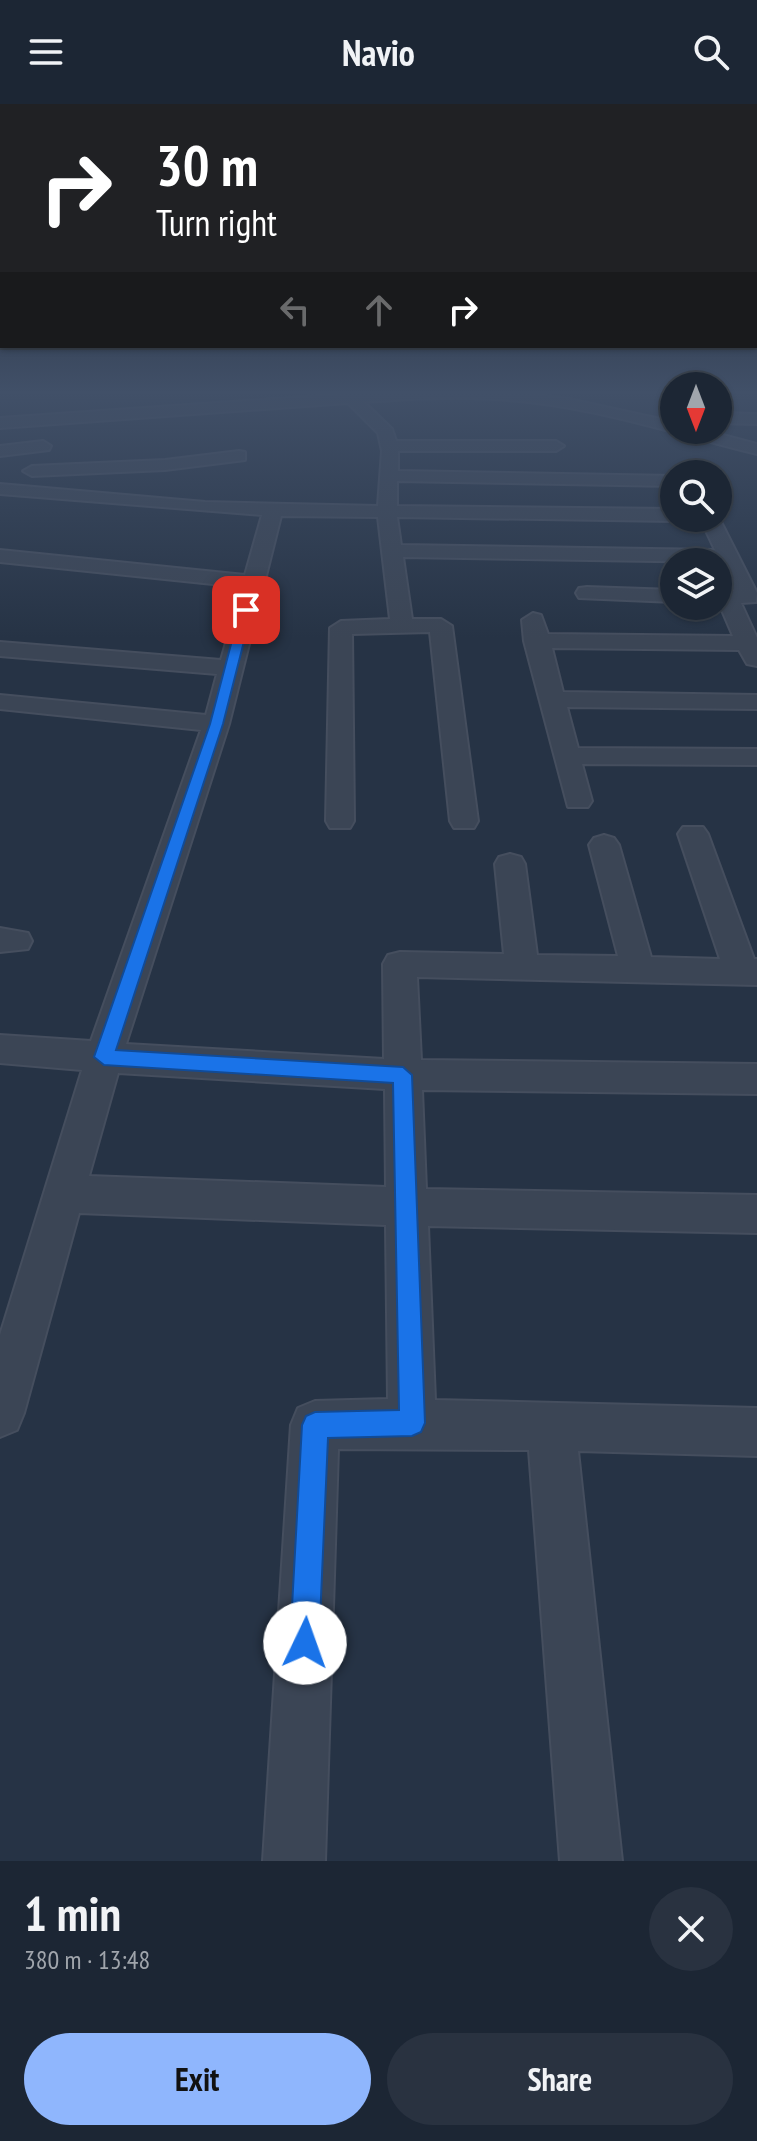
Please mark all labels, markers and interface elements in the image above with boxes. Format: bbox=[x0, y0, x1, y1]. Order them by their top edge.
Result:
text: Navio bbox=[342, 29, 415, 76]
icon: menu bbox=[24, 30, 68, 74]
icon: search bbox=[689, 30, 733, 74]
text: 30 m bbox=[156, 129, 258, 201]
icon: right bbox=[24, 136, 128, 240]
text: Turn right bbox=[156, 199, 277, 246]
icon: left bbox=[273, 288, 317, 332]
icon: ahead bbox=[357, 288, 401, 332]
icon: right bbox=[441, 288, 485, 332]
north arrow bbox=[660, 372, 732, 444]
map controls bbox=[660, 372, 732, 620]
button: search bbox=[660, 460, 732, 532]
button: layers bbox=[660, 548, 732, 620]
pin bbox=[212, 576, 280, 644]
icon: arrive bbox=[224, 588, 268, 632]
position arrow bbox=[263, 1601, 347, 1685]
text: 1 min bbox=[24, 1882, 121, 1944]
button: close bbox=[649, 1887, 733, 1971]
text: 380 m · 13:48 bbox=[24, 1943, 150, 1976]
button: Exit bbox=[24, 2033, 371, 2125]
button: Share bbox=[387, 2033, 733, 2125]

